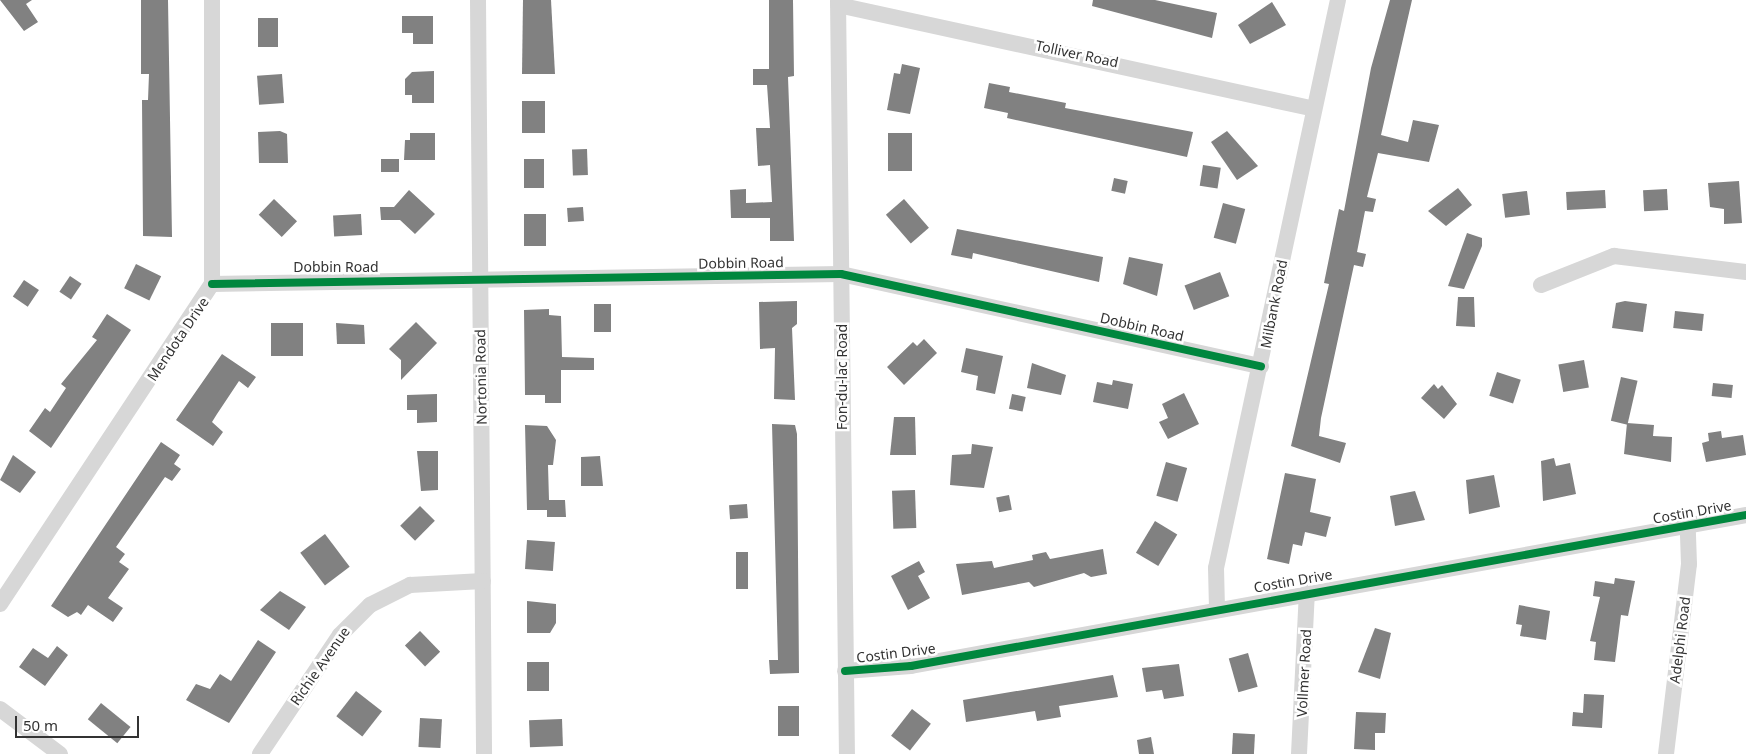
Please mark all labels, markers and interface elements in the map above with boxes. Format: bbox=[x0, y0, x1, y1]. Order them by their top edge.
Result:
street label: Tolliver Road bbox=[1034, 37, 1120, 71]
street label: Dobbin Road bbox=[698, 254, 784, 272]
street label: Milbank Road bbox=[1257, 258, 1291, 350]
street label: Dobbin Road bbox=[293, 259, 379, 275]
street label: Mendota Drive bbox=[144, 294, 212, 384]
street label: Dobbin Road bbox=[1098, 309, 1186, 345]
street label: Fon-du-lac Road bbox=[834, 324, 850, 430]
street label: Nortonia Road bbox=[472, 329, 490, 425]
street label: Costin Drive bbox=[1651, 497, 1733, 527]
street label: Costin Drive bbox=[1252, 566, 1334, 596]
street label: Adelphi Road bbox=[1666, 596, 1694, 684]
street label: Richie Avenue bbox=[287, 624, 353, 708]
street label: Vollmer Road bbox=[1293, 629, 1315, 717]
street label: Costin Drive bbox=[855, 640, 937, 666]
scale bar bbox=[18, 706, 141, 738]
text: 50 m bbox=[23, 715, 58, 735]

